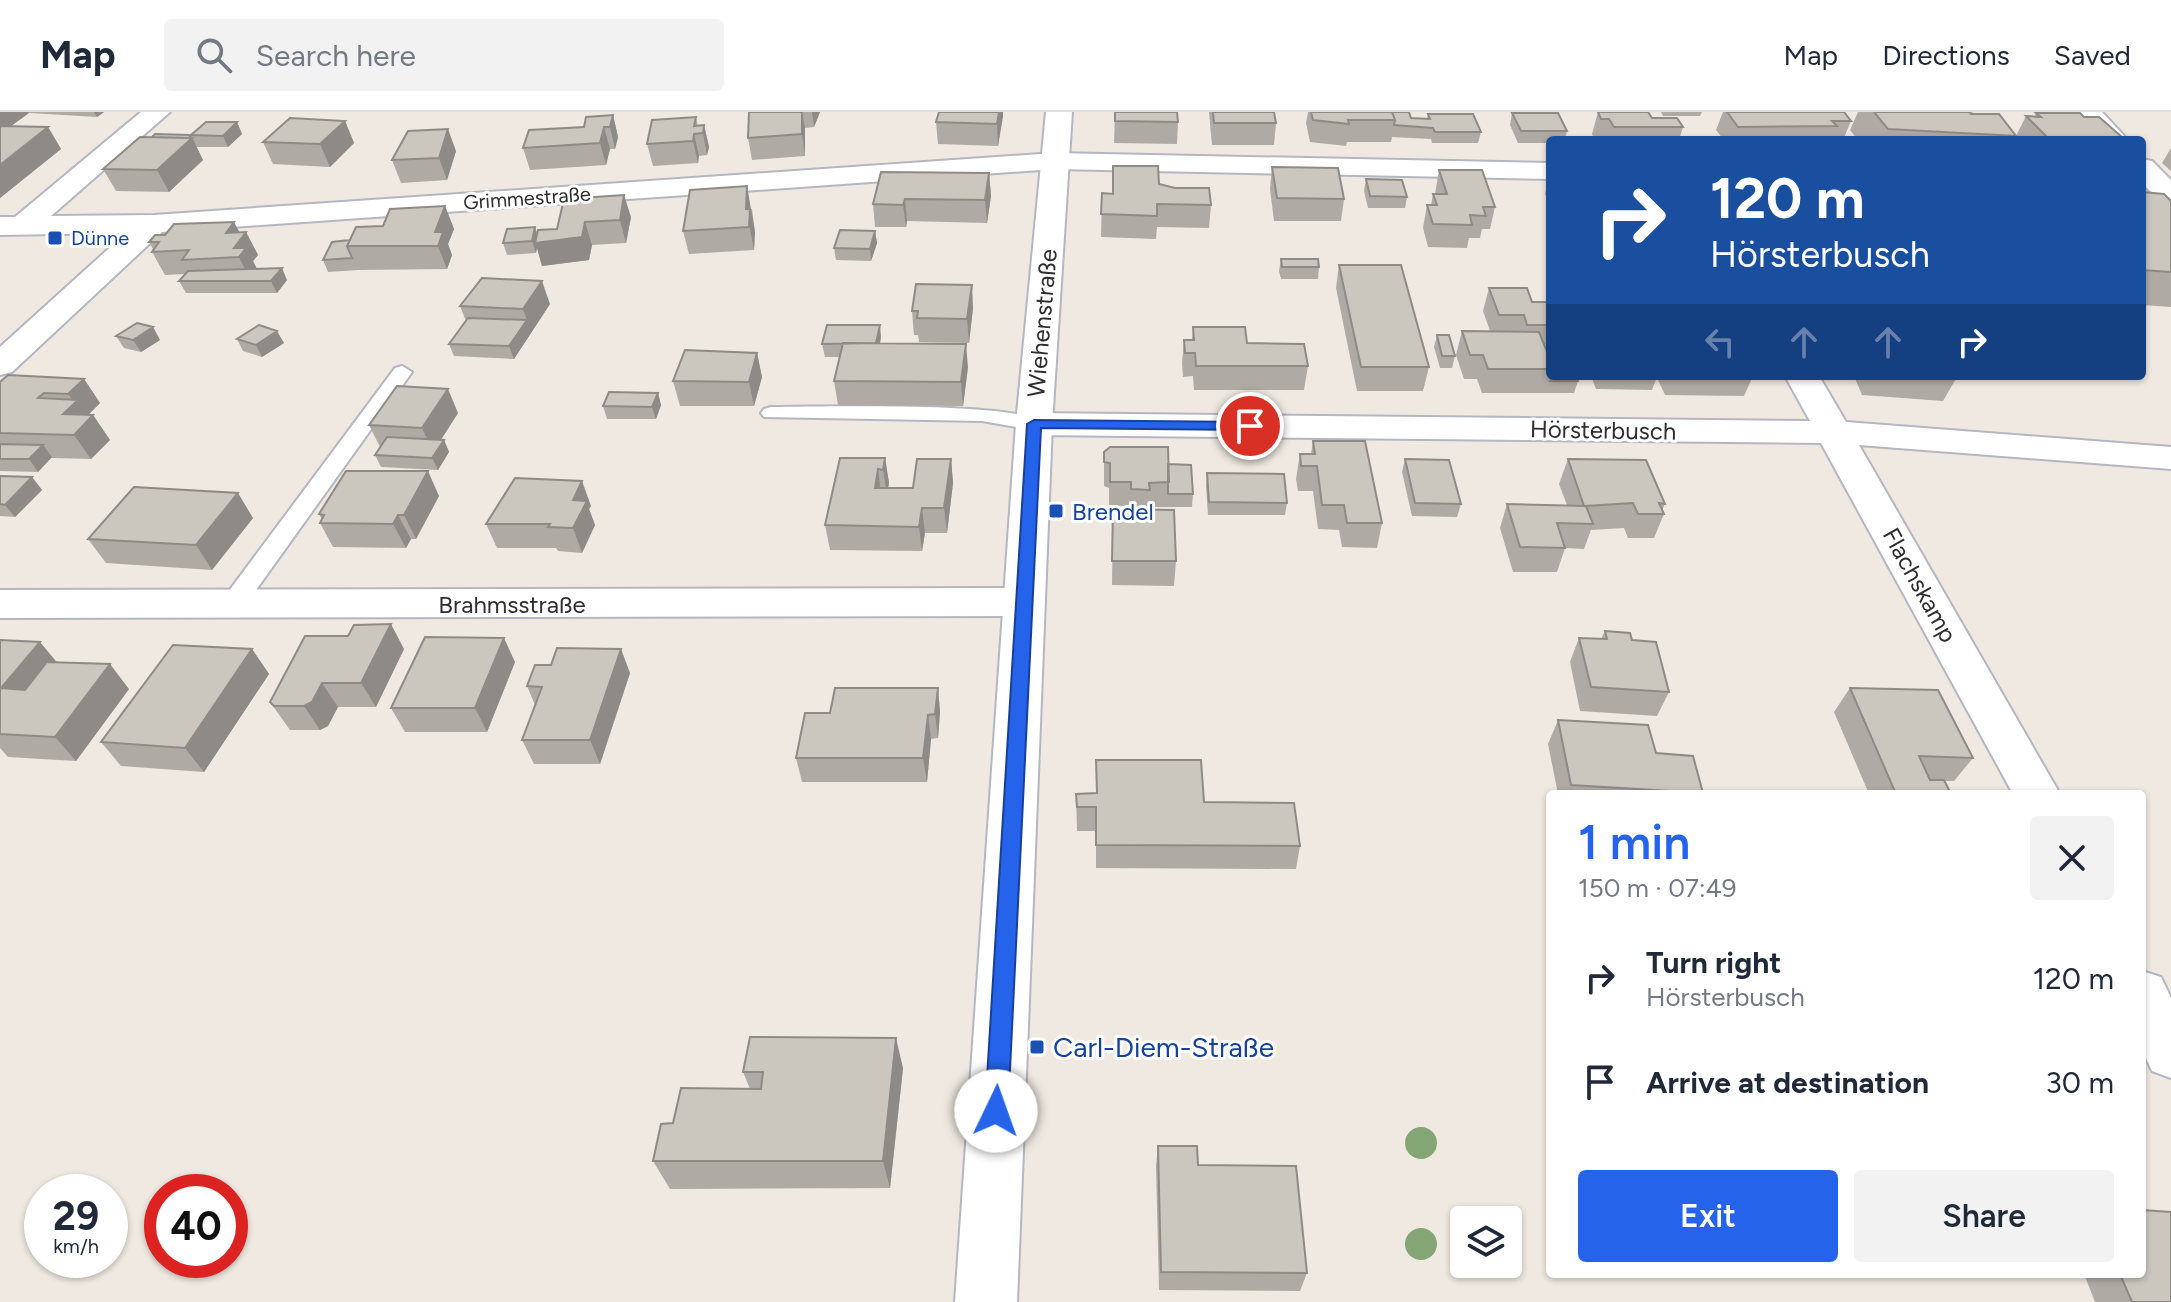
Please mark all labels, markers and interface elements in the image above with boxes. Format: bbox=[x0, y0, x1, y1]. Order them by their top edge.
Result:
search box bbox=[164, 19, 724, 91]
text: Map bbox=[40, 32, 116, 78]
icon: search bbox=[192, 33, 236, 77]
text: Search here bbox=[256, 37, 416, 74]
text: Map bbox=[1784, 38, 1838, 72]
text: Directions bbox=[1882, 38, 2010, 72]
text: Saved bbox=[2054, 38, 2131, 72]
text: 120 m bbox=[1710, 165, 1865, 232]
icon: right bbox=[1578, 168, 1682, 272]
street label: Grimmestraße bbox=[463, 182, 592, 214]
place label: Dünne bbox=[71, 226, 129, 250]
marker: Dünne bbox=[46, 229, 64, 247]
text: Hörsterbusch bbox=[1710, 233, 1930, 276]
street label: Wiehenstraße bbox=[1021, 248, 1063, 398]
icon: left bbox=[1698, 320, 1742, 364]
icon: ahead bbox=[1782, 320, 1826, 364]
icon: ahead bbox=[1866, 320, 1910, 364]
icon: right bbox=[1950, 320, 1994, 364]
pin bbox=[1216, 392, 1284, 460]
icon: arrive bbox=[1228, 404, 1272, 448]
street label: Hörsterbusch bbox=[1530, 414, 1676, 446]
place label: Brendel bbox=[1072, 497, 1154, 526]
marker: Brendel bbox=[1047, 502, 1065, 520]
street label: Flachskamp bbox=[1877, 523, 1963, 647]
street label: Brahmsstraße bbox=[438, 590, 586, 619]
text: 1 min bbox=[1578, 813, 1690, 871]
button: close bbox=[2030, 816, 2114, 900]
text: 150 m · 07:49 bbox=[1578, 872, 1736, 904]
text: Turn right bbox=[1646, 944, 1781, 981]
icon: right bbox=[1578, 956, 1622, 1000]
text: 120 m bbox=[2033, 960, 2114, 997]
text: Hörsterbusch bbox=[1646, 981, 1805, 1013]
place label: Carl-Diem-Straße bbox=[1053, 1030, 1274, 1064]
marker: Carl-Diem-Straße bbox=[1028, 1038, 1046, 1056]
icon: arrive bbox=[1578, 1060, 1622, 1104]
text: Arrive at destination bbox=[1646, 1064, 1929, 1101]
text: 30 m bbox=[2046, 1064, 2114, 1101]
position arrow bbox=[954, 1069, 1038, 1153]
button: Exit bbox=[1578, 1170, 1838, 1262]
button: Share bbox=[1854, 1170, 2114, 1262]
speed limit sign: 40 bbox=[144, 1174, 248, 1278]
text: 29 bbox=[53, 1192, 99, 1240]
map controls bbox=[1450, 1206, 1522, 1278]
button: layers bbox=[1450, 1206, 1522, 1278]
text: km/h bbox=[53, 1234, 99, 1258]

